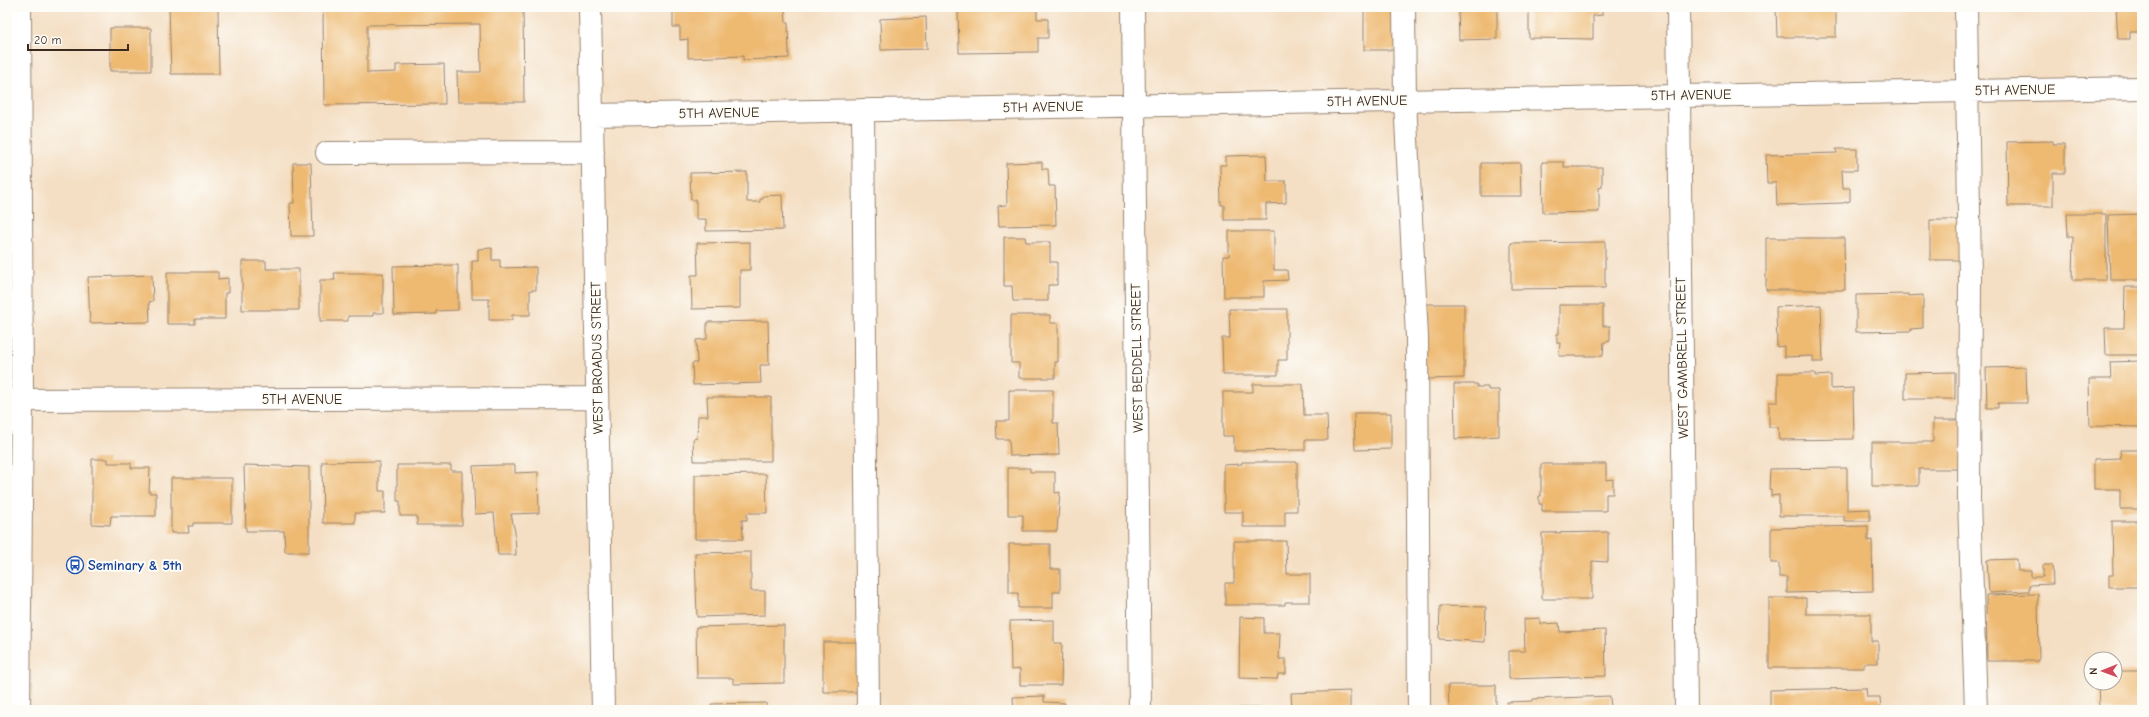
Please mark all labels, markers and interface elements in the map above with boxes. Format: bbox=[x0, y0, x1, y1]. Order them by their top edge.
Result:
scale bar bbox=[28, 26, 128, 52]
text: 20 m bbox=[34, 33, 62, 47]
street label: 5TH AVENUE bbox=[1975, 81, 2055, 99]
street label: 5TH AVENUE bbox=[1651, 86, 1731, 104]
street label: 5TH AVENUE bbox=[1327, 92, 1407, 110]
street label: 5TH AVENUE bbox=[1003, 98, 1083, 116]
street label: 5TH AVENUE bbox=[679, 104, 759, 122]
street label: WEST GAMBRELL STREET bbox=[1672, 276, 1692, 439]
street label: WEST BROADUS STREET bbox=[587, 281, 607, 435]
street label: WEST BEDDELL STREET bbox=[1127, 282, 1147, 433]
street label: 5TH AVENUE bbox=[262, 391, 342, 408]
bus stop icon: Seminary & 5th bbox=[65, 555, 85, 575]
place label: Seminary & 5th bbox=[88, 557, 182, 574]
north arrow bbox=[2083, 651, 2123, 691]
text: N bbox=[2087, 667, 2100, 675]

